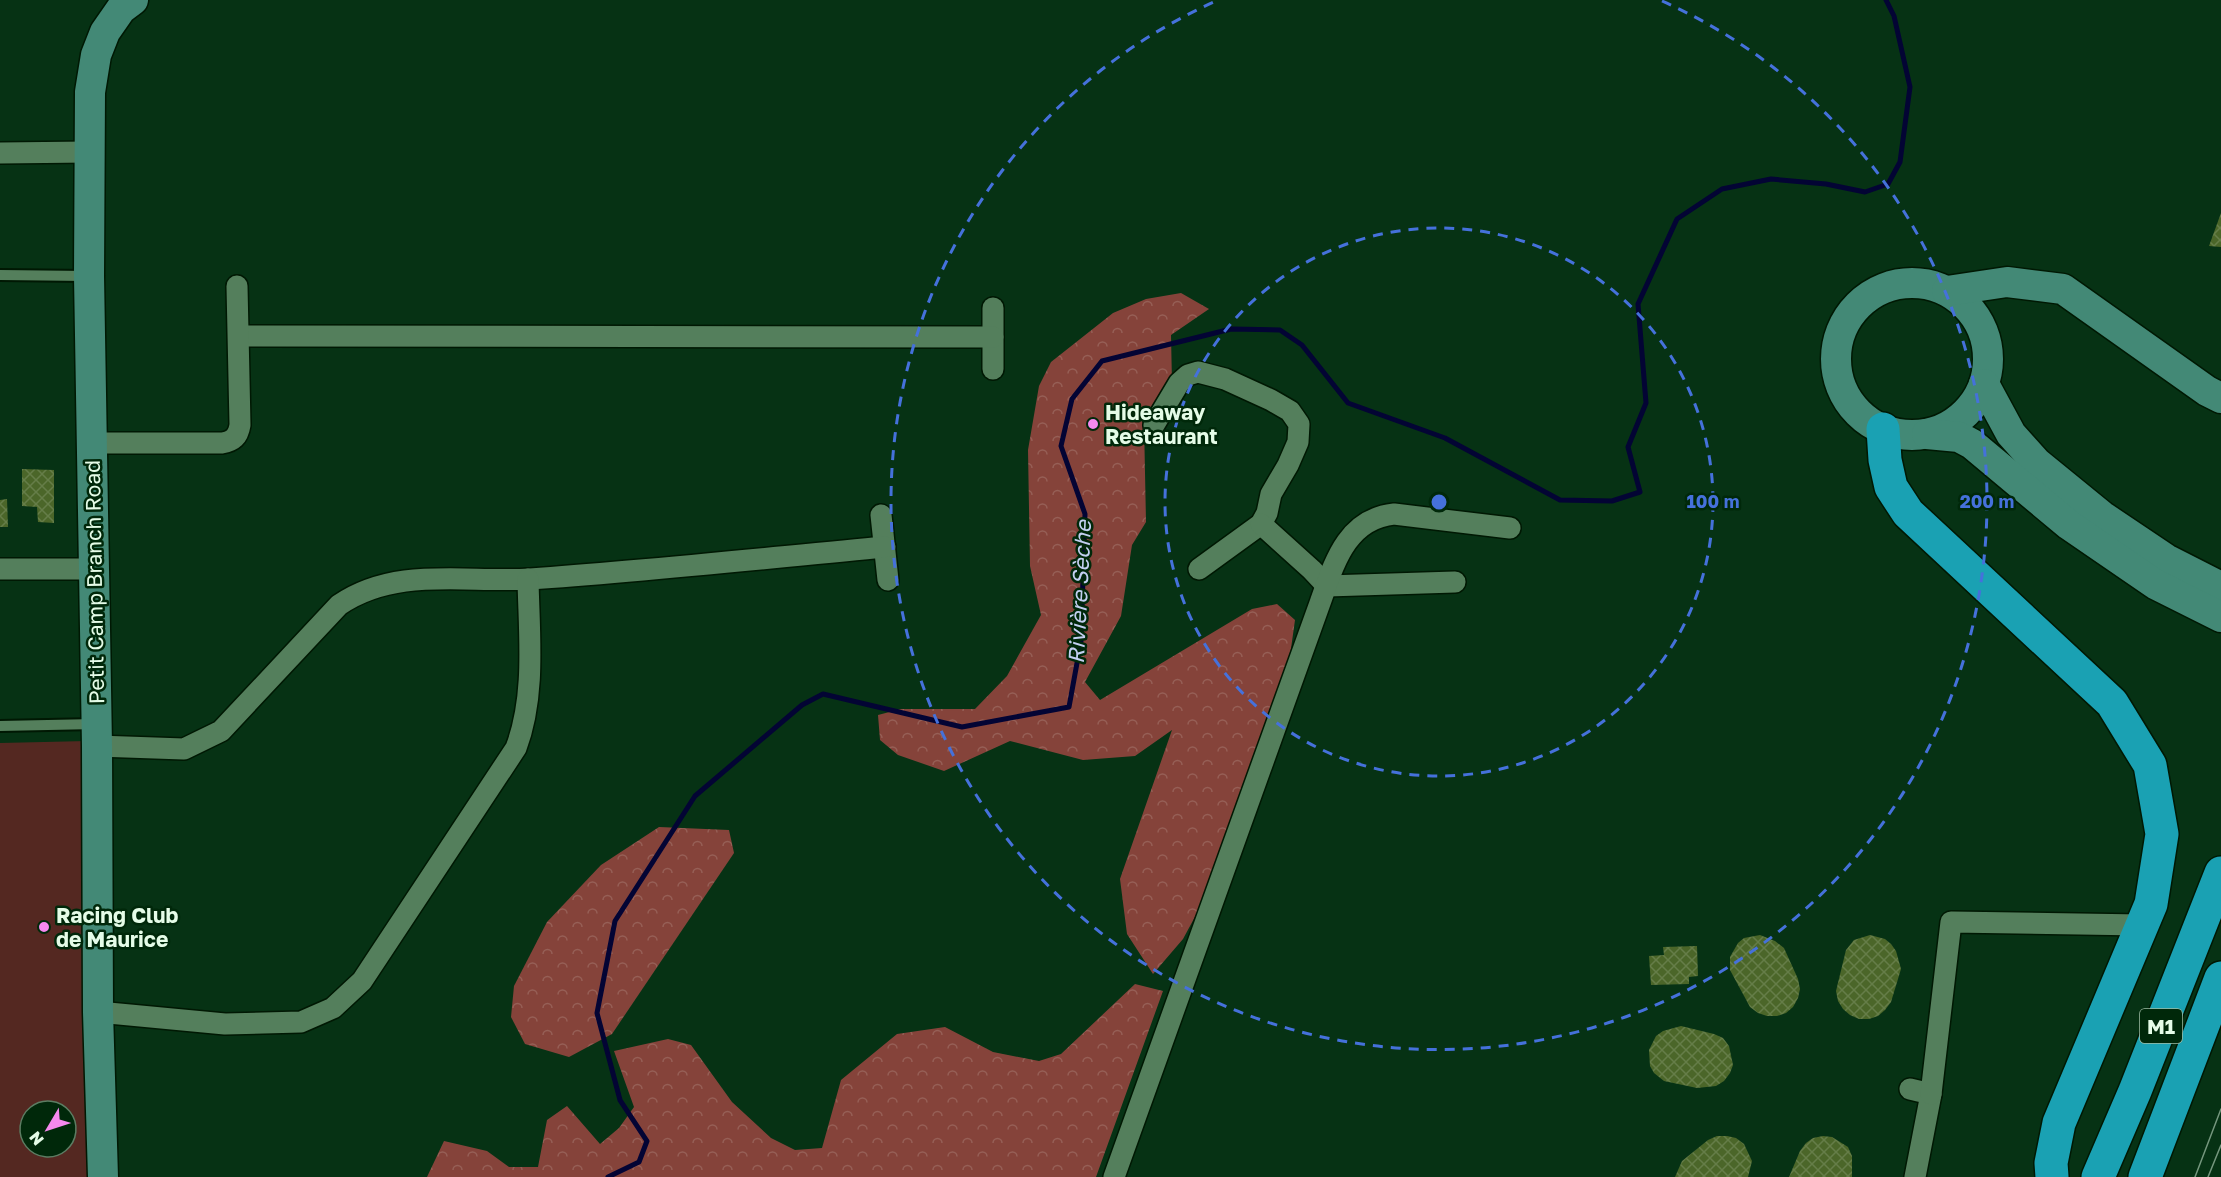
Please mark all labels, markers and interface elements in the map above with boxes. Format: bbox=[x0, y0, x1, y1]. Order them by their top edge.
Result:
place label: Hideaway Restaurant bbox=[1105, 399, 1218, 449]
marker: Hideaway Restaurant bbox=[1086, 417, 1100, 431]
street label: Petit Camp Branch Road bbox=[79, 460, 109, 704]
text: 100 m bbox=[1687, 490, 1739, 512]
text: 200 m bbox=[1960, 490, 2014, 512]
centre of rings bbox=[1429, 492, 1449, 512]
water label: Rivière Sèche bbox=[1062, 517, 1096, 664]
place label: Racing Club de Maurice bbox=[56, 902, 179, 952]
marker: Racing Club de Maurice bbox=[37, 920, 51, 934]
road number: M1 bbox=[2140, 1009, 2182, 1043]
north arrow bbox=[18, 1099, 78, 1159]
text: N bbox=[25, 1127, 48, 1149]

